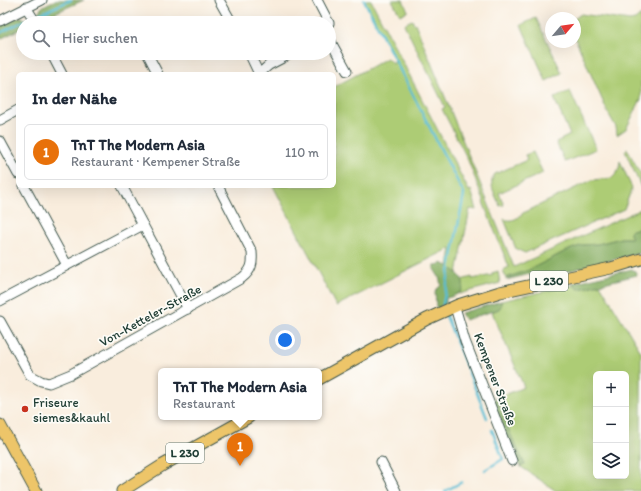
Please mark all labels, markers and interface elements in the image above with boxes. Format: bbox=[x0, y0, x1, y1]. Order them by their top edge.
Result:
north arrow bbox=[545, 12, 581, 48]
search box bbox=[16, 16, 336, 60]
icon: search bbox=[30, 27, 52, 49]
text: Hier suchen bbox=[62, 29, 138, 47]
text: In der Nähe bbox=[32, 88, 117, 108]
text: TnT The Modern Asia bbox=[71, 136, 205, 154]
text: 1 bbox=[43, 145, 49, 160]
text: 110 m bbox=[285, 145, 319, 160]
text: Restaurant · Kempener Straße bbox=[71, 154, 240, 169]
road number: L 230 bbox=[530, 271, 568, 291]
street label: Von-Ketteler-Straße bbox=[97, 281, 204, 350]
your location bbox=[275, 330, 295, 350]
street label: Kempener Straße bbox=[471, 331, 520, 428]
popup bbox=[158, 368, 322, 420]
map controls bbox=[593, 371, 629, 479]
button: + bbox=[593, 371, 629, 407]
text: TnT The Modern Asia bbox=[173, 378, 307, 396]
place label: Friseure siemes&kauhl bbox=[33, 395, 111, 425]
text: Restaurant bbox=[173, 396, 235, 411]
marker: Friseure siemes&kauhl bbox=[20, 404, 30, 414]
button: − bbox=[593, 407, 629, 443]
pin: 1 bbox=[227, 433, 253, 466]
road number: L 230 bbox=[166, 443, 204, 463]
button: layers bbox=[593, 443, 629, 479]

